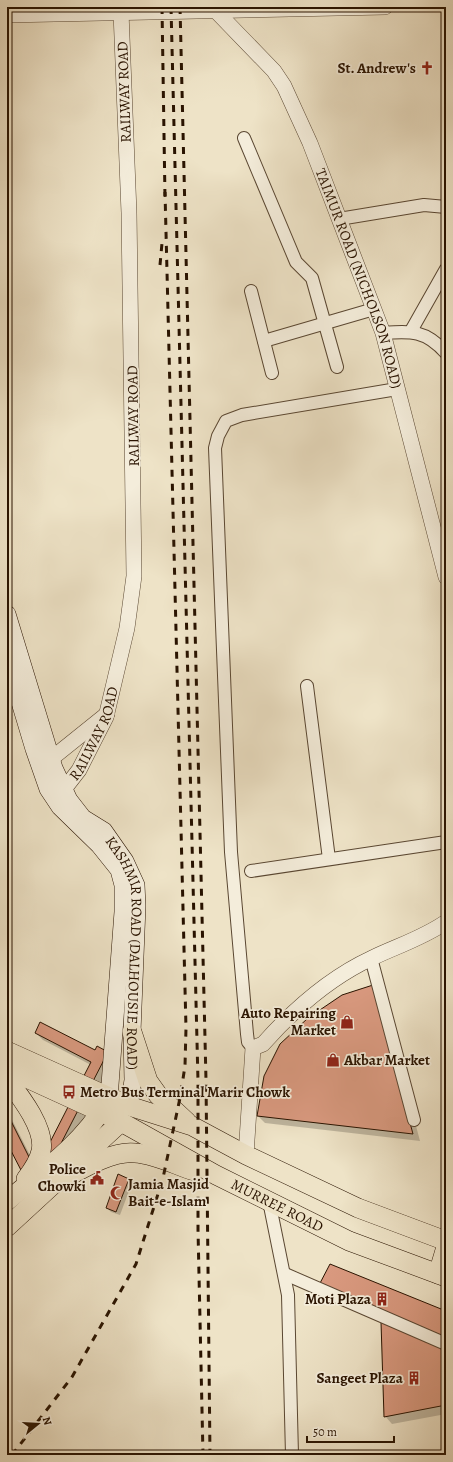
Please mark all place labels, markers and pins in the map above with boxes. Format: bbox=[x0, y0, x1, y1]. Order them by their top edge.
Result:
place label: St. Andrew's bbox=[337, 58, 416, 78]
church icon: St. Andrew's bbox=[419, 60, 435, 76]
place label: Auto Repairing Market bbox=[240, 1003, 336, 1040]
shop icon: Auto Repairing Market bbox=[339, 1014, 355, 1030]
place label: Akbar Market bbox=[343, 1050, 430, 1070]
shop icon: Akbar Market bbox=[325, 1052, 341, 1068]
place label: Metro Bus Terminal Marir Chowk bbox=[80, 1082, 290, 1102]
bus stop icon: Metro Bus Terminal Marir Chowk bbox=[61, 1084, 77, 1100]
place label: Police Chowki bbox=[38, 1159, 87, 1196]
public building icon: Police Chowki bbox=[89, 1170, 105, 1186]
place label: Jamia Masjid Bait-e-Islam bbox=[128, 1174, 210, 1211]
mosque icon: Jamia Masjid Bait-e-Islam bbox=[109, 1185, 125, 1201]
place label: Moti Plaza bbox=[305, 1289, 372, 1309]
building icon: Moti Plaza bbox=[374, 1291, 390, 1307]
place label: Sangeet Plaza bbox=[316, 1368, 404, 1388]
building icon: Sangeet Plaza bbox=[406, 1370, 422, 1386]

